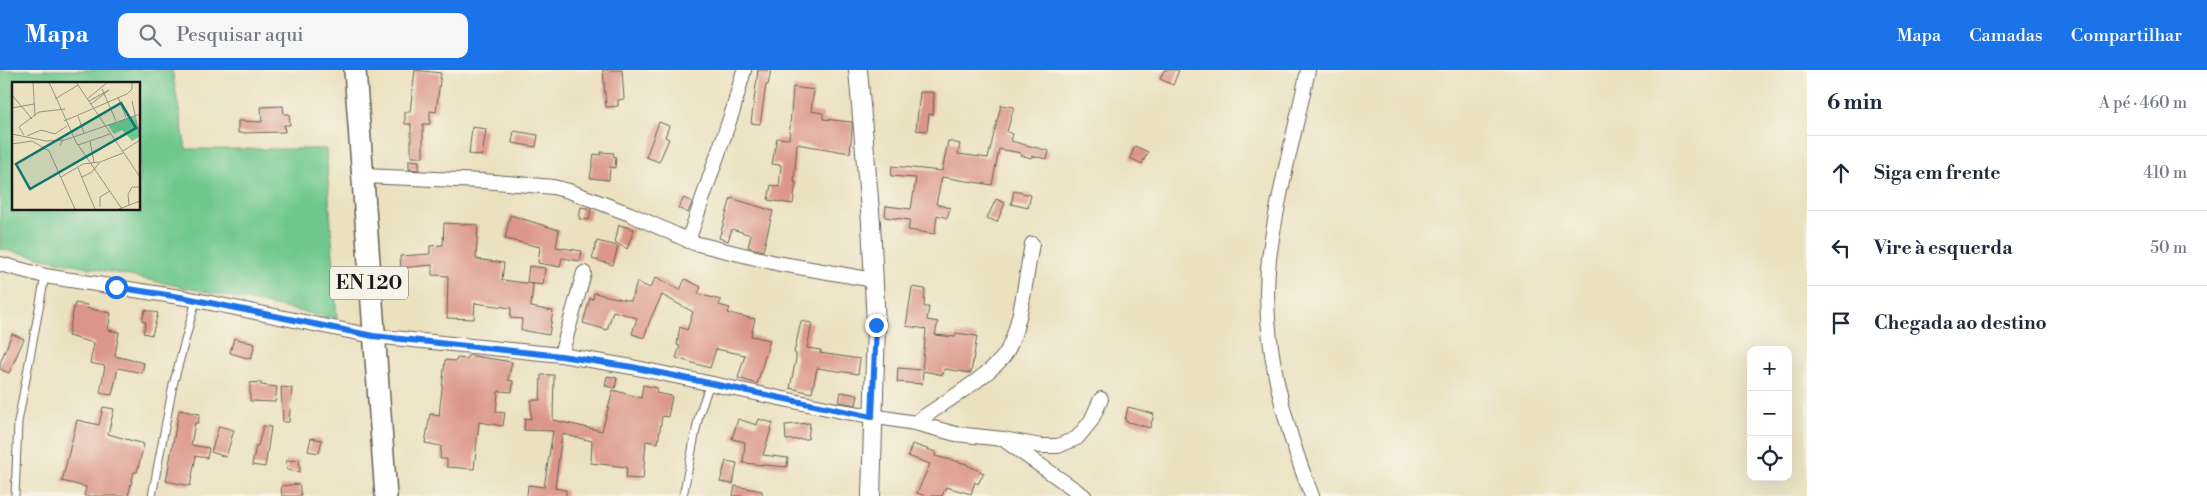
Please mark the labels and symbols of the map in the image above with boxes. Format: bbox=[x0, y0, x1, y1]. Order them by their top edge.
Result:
inset map bbox=[12, 82, 140, 210]
road number: EN 120 bbox=[330, 267, 408, 300]
route start bbox=[105, 276, 128, 299]
route end bbox=[865, 314, 888, 337]

